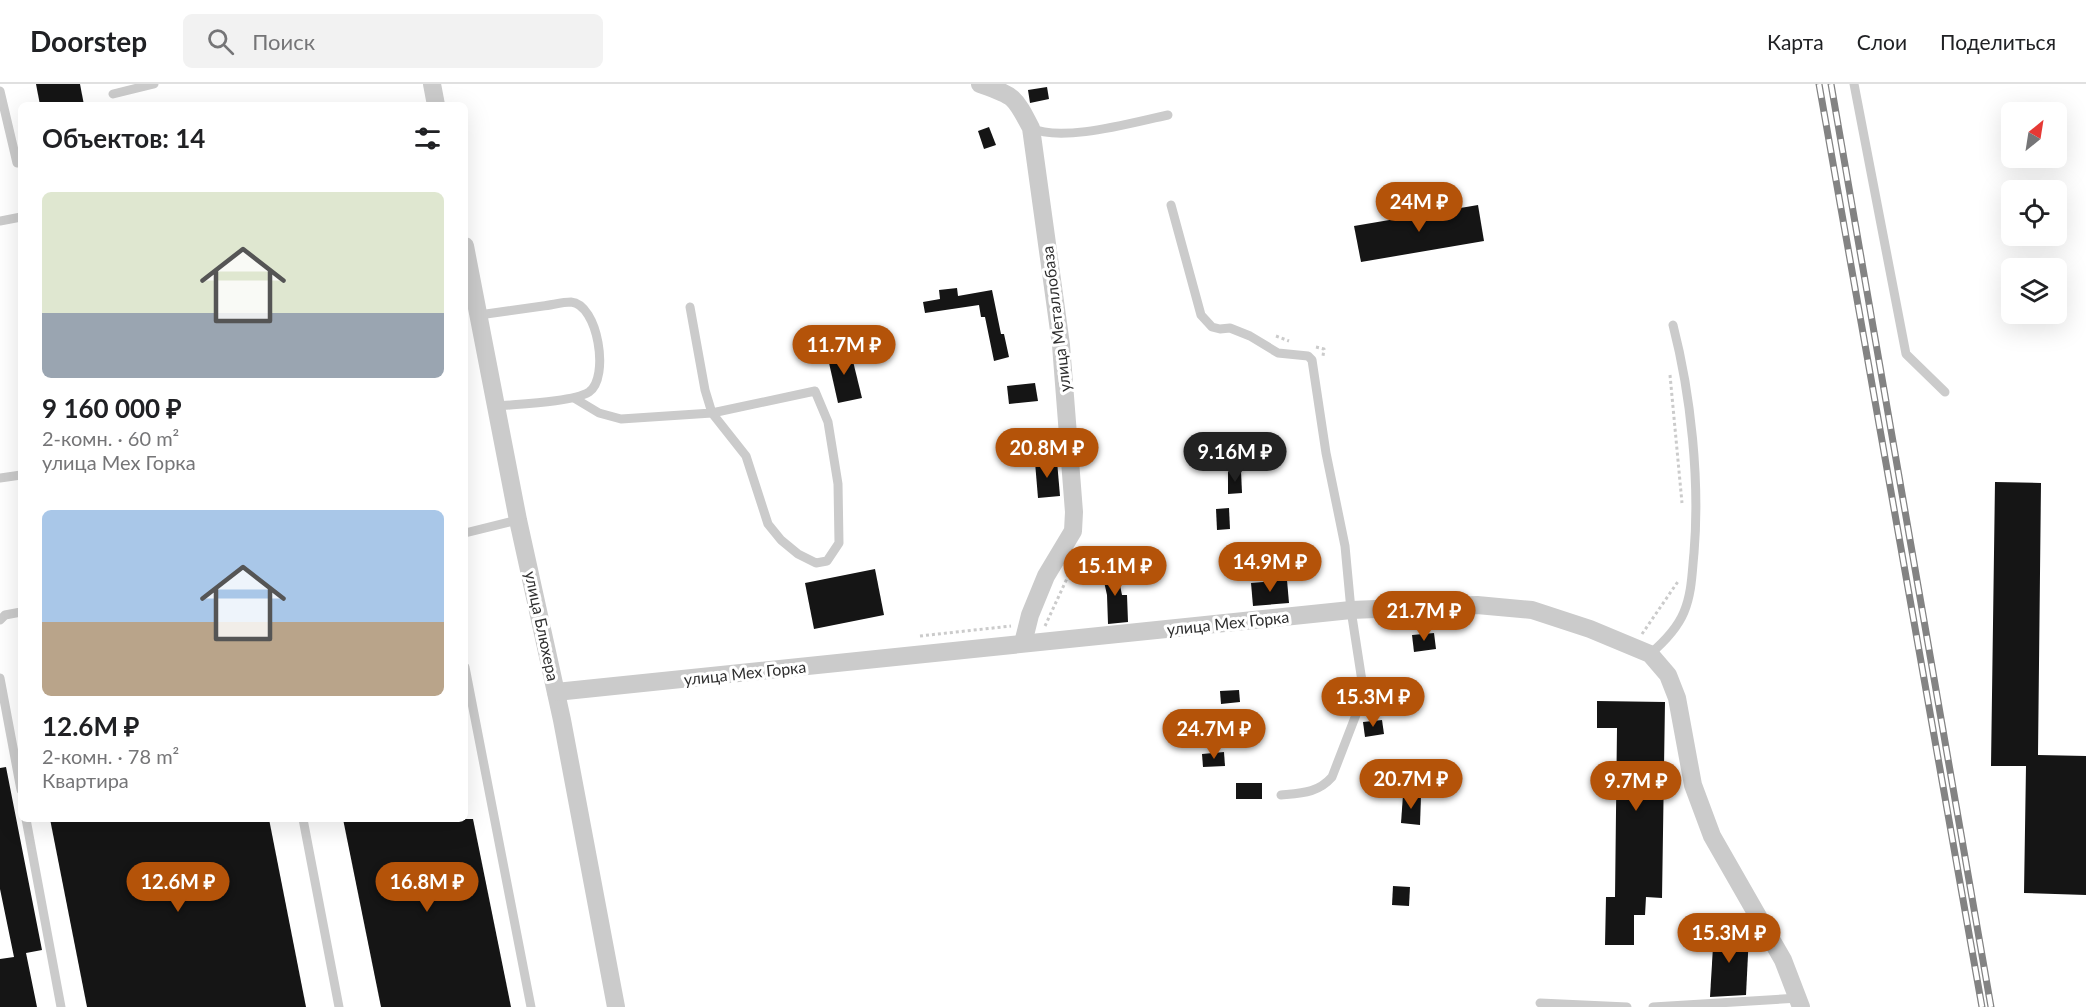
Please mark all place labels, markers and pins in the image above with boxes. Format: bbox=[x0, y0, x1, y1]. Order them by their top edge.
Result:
pin: 24M ₽ bbox=[1377, 182, 1461, 233]
pin: 11.7M ₽ bbox=[789, 325, 899, 376]
pin: 20.8M ₽ bbox=[992, 428, 1102, 479]
pin: 9.16M ₽ bbox=[1180, 432, 1290, 483]
pin: 14.9M ₽ bbox=[1215, 542, 1325, 593]
pin: 15.1M ₽ bbox=[1060, 546, 1170, 597]
pin: 21.7M ₽ bbox=[1369, 591, 1479, 642]
pin: 15.3M ₽ bbox=[1318, 677, 1428, 728]
pin: 24.7M ₽ bbox=[1159, 709, 1269, 760]
pin: 20.7M ₽ bbox=[1356, 759, 1466, 810]
pin: 9.7M ₽ bbox=[1587, 761, 1685, 812]
pin: 12.6M ₽ bbox=[123, 862, 233, 913]
pin: 16.8M ₽ bbox=[372, 862, 482, 913]
pin: 15.3M ₽ bbox=[1674, 913, 1784, 964]

